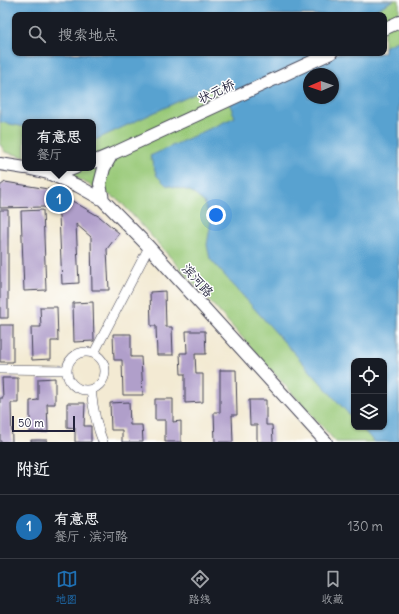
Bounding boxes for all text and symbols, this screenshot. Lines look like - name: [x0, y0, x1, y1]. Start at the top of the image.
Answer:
- search box: [12, 12, 387, 56]
- icon: search: [26, 23, 48, 45]
- text: 搜索地点: [58, 25, 118, 44]
- north arrow: [303, 68, 339, 104]
- street label: 状元桥: [195, 76, 237, 107]
- popup: [22, 119, 96, 171]
- text: 有意思: [36, 127, 82, 146]
- text: 餐厅: [36, 146, 63, 163]
- pin: 1: [46, 184, 72, 214]
- your location: [206, 205, 226, 225]
- street label: 滨河路: [178, 260, 217, 301]
- map controls: [351, 358, 387, 430]
- button: locate: [351, 358, 387, 394]
- button: layers: [351, 394, 387, 430]
- scale bar: [12, 414, 75, 433]
- text: 50 m: [18, 416, 44, 430]
- text: 附近: [16, 458, 50, 480]
- text: 有意思: [54, 509, 99, 528]
- text: 1: [26, 518, 32, 535]
- text: 130 m: [347, 518, 383, 535]
- text: 餐厅 · 滨河路: [54, 528, 128, 545]
- tab: 地图: [56, 568, 78, 606]
- tab: 路线: [189, 568, 211, 606]
- tab: 收藏: [322, 568, 344, 606]

